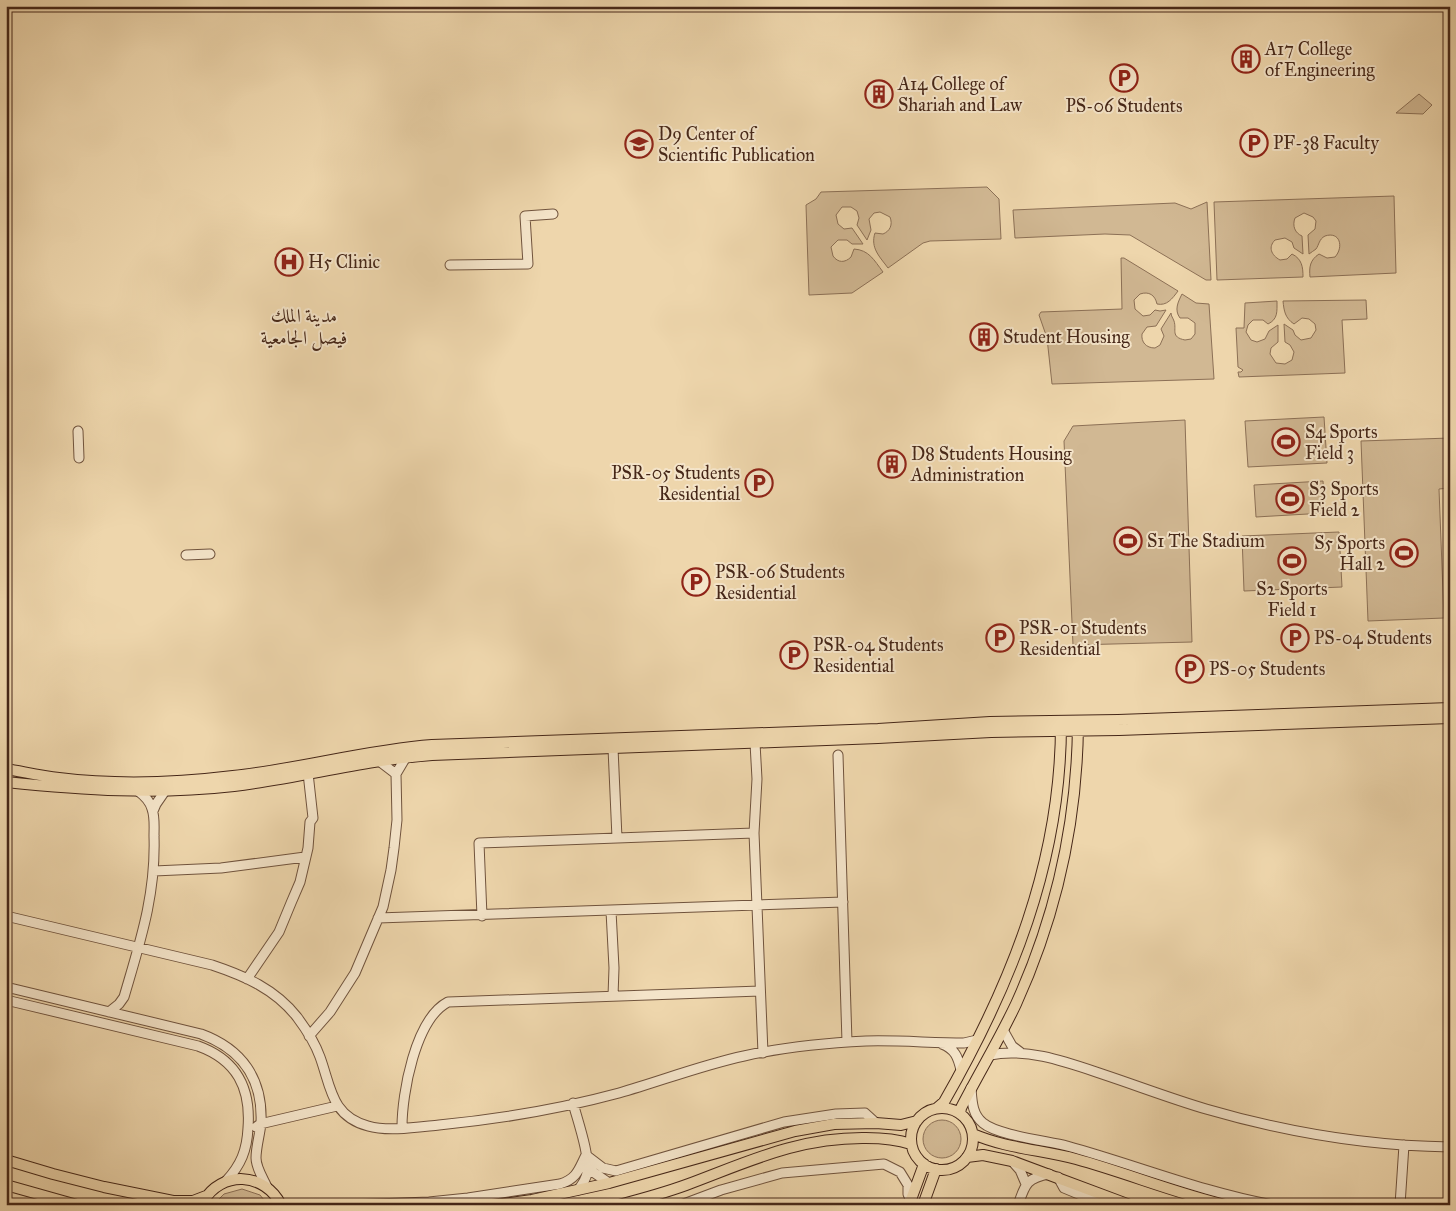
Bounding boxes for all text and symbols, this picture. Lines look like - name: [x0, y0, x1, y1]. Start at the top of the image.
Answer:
- place label: A17 College of Engineering: [1264, 38, 1375, 82]
- building icon: A17 College of Engineering: [1231, 44, 1261, 74]
- parking icon: PS-06 Students: [1109, 63, 1139, 93]
- place label: A14 College of Shariah and Law: [897, 73, 1022, 116]
- building icon: A14 College of Shariah and Law: [864, 79, 894, 109]
- place label: PS-06 Students: [1065, 95, 1183, 117]
- place label: D9 Center of Scientific Publication: [658, 123, 815, 166]
- parking icon: PF-38 Faculty: [1239, 128, 1269, 158]
- school or university icon: D9 Center of Scientific Publication: [624, 129, 654, 159]
- place label: PF-38 Faculty: [1273, 132, 1379, 154]
- hospital icon: H5 Clinic: [274, 247, 304, 277]
- place label: H5 Clinic: [308, 251, 381, 273]
- district label: مدينة الملك فيصل الجامعية: [261, 304, 347, 351]
- building icon: Student Housing: [969, 322, 999, 352]
- place label: Student Housing: [1003, 326, 1130, 349]
- place label: S4 Sports Field 3: [1305, 421, 1377, 464]
- sports icon: S4 Sports Field 3: [1271, 427, 1301, 457]
- place label: D8 Students Housing Administration: [910, 443, 1072, 486]
- building icon: D8 Students Housing Administration: [877, 449, 907, 479]
- place label: PSR-05 Students Residential: [611, 462, 740, 505]
- parking icon: PSR-05 Students Residential: [744, 468, 774, 498]
- place label: S3 Sports Field 2: [1309, 478, 1379, 521]
- sports icon: S3 Sports Field 2: [1275, 484, 1305, 514]
- sports icon: S1 The Stadium: [1113, 526, 1143, 556]
- place label: S1 The Stadium: [1147, 530, 1265, 552]
- place label: S5 Sports Hall 2: [1314, 532, 1385, 575]
- sports icon: S5 Sports Hall 2: [1389, 538, 1419, 568]
- sports icon: S2 Sports Field 1: [1277, 546, 1307, 576]
- place label: PSR-06 Students Residential: [715, 561, 845, 604]
- parking icon: PSR-06 Students Residential: [681, 567, 711, 597]
- place label: S2 Sports Field 1: [1256, 578, 1328, 621]
- place label: PSR-01 Students Residential: [1019, 617, 1146, 660]
- parking icon: PSR-01 Students Residential: [985, 623, 1015, 653]
- parking icon: PS-04 Students: [1280, 623, 1310, 653]
- place label: PS-04 Students: [1314, 627, 1432, 649]
- place label: PSR-04 Students Residential: [813, 634, 944, 677]
- parking icon: PSR-04 Students Residential: [779, 640, 809, 670]
- parking icon: PS-05 Students: [1175, 654, 1205, 684]
- place label: PS-05 Students: [1209, 658, 1325, 680]

